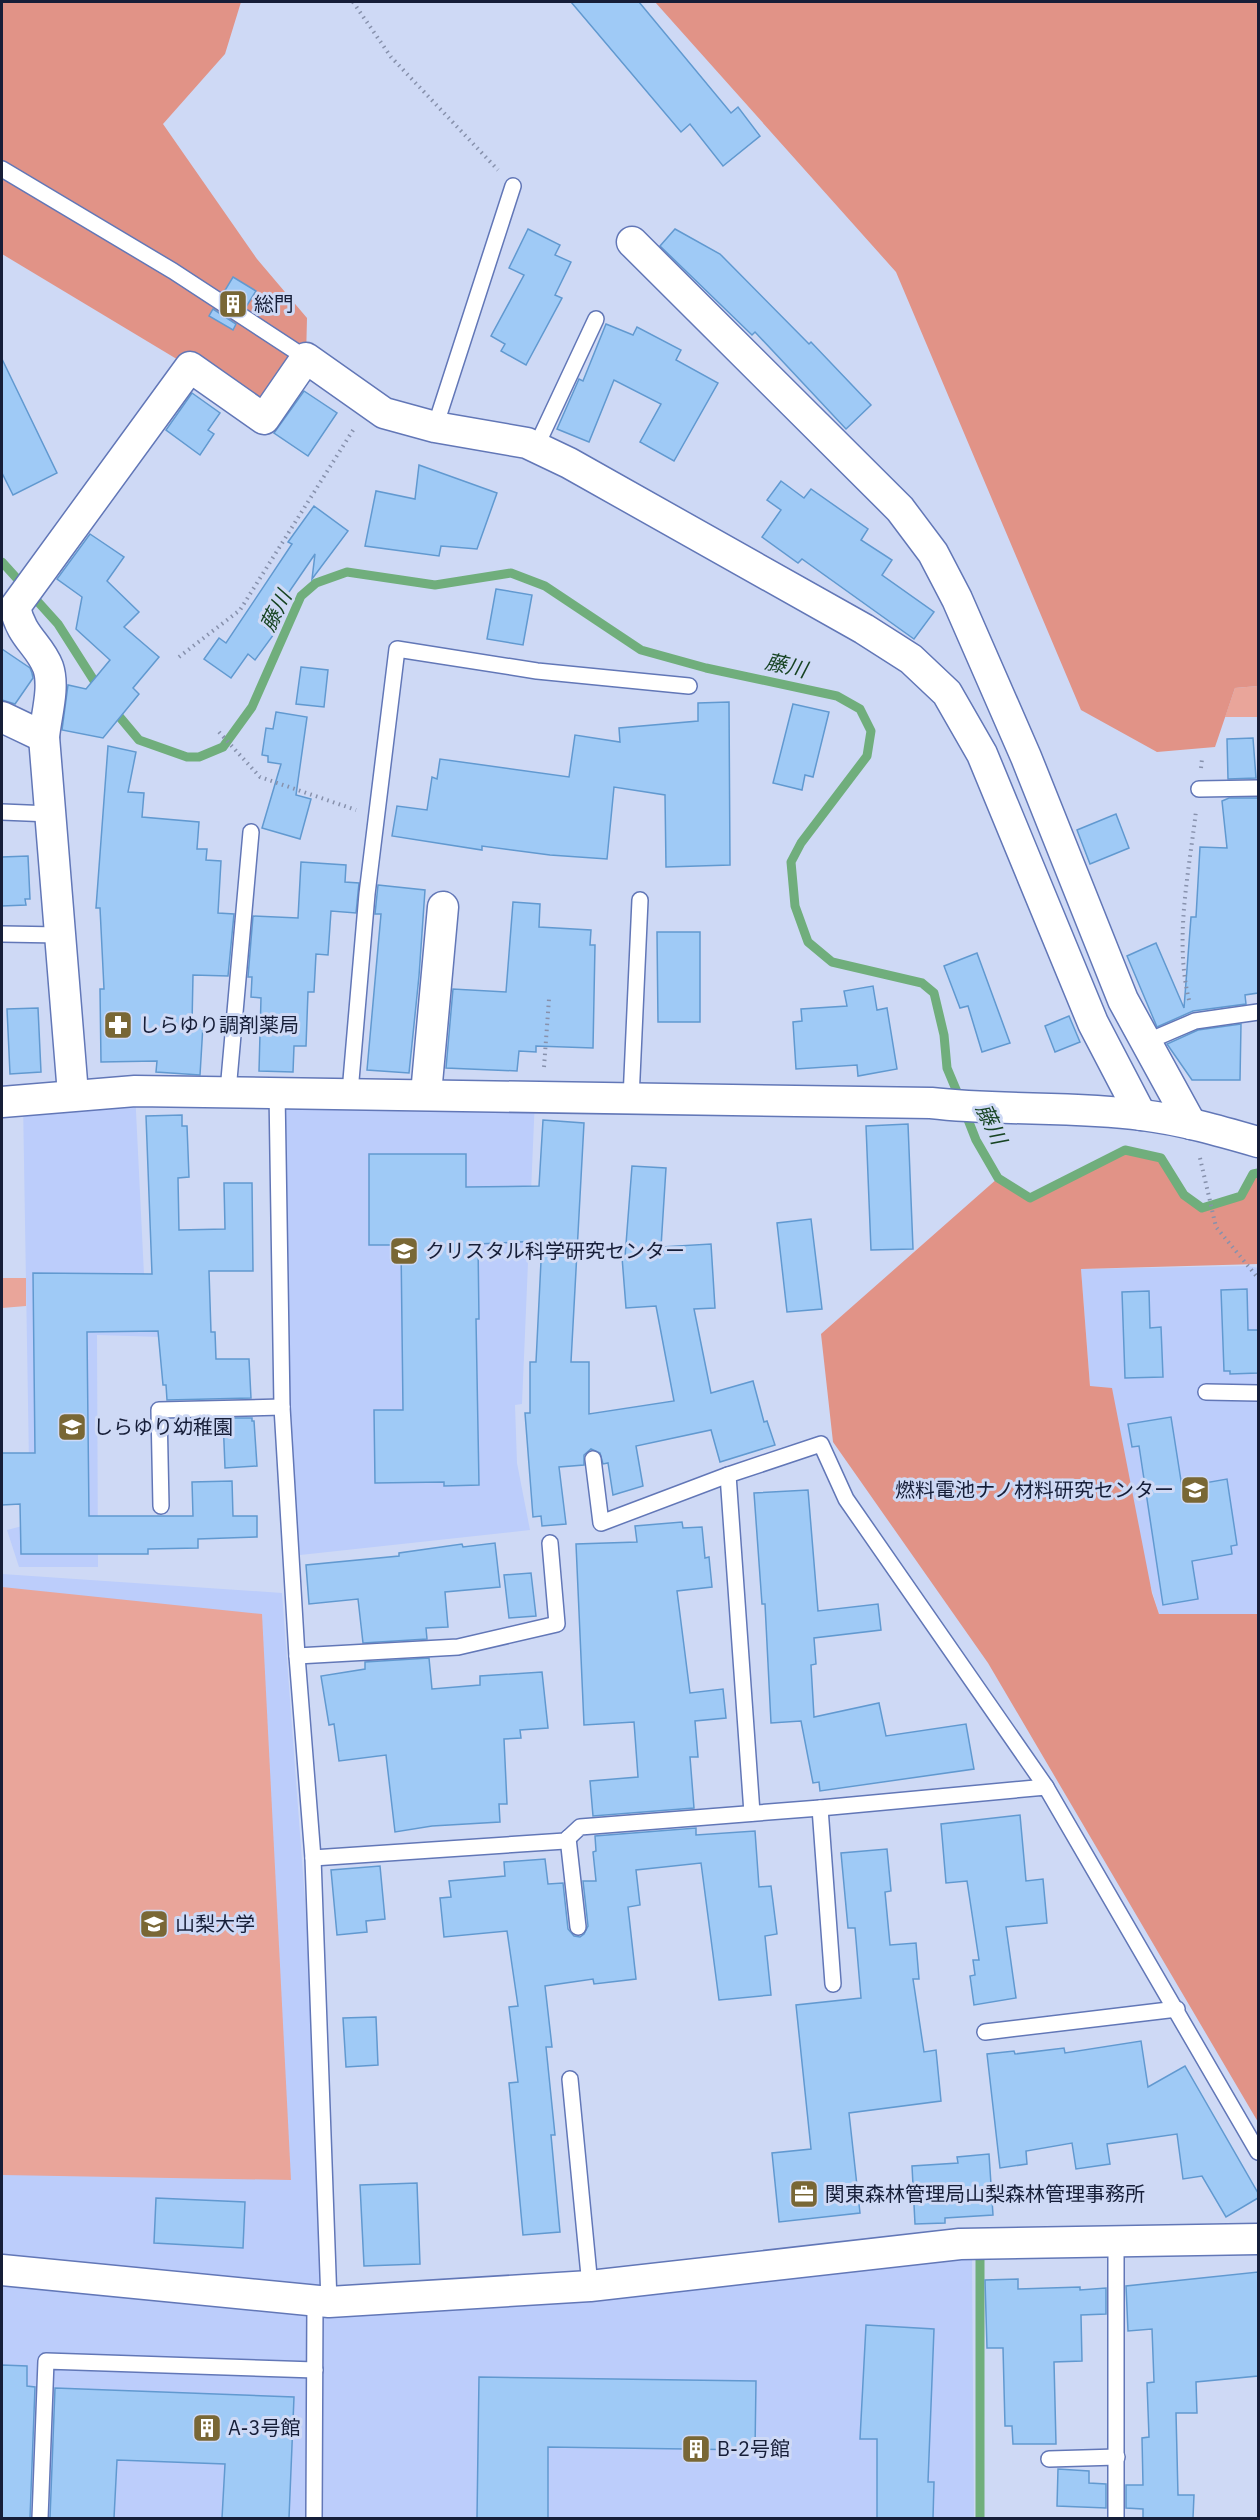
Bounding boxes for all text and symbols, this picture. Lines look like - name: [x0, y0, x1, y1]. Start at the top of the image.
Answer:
- building icon: 総門: [217, 288, 249, 320]
- place label: 総門: [254, 290, 294, 317]
- water label: 藤川: [253, 584, 298, 636]
- water label: 藤川: [763, 647, 812, 684]
- pharmacy icon: しらゆり調剤薬局: [102, 1009, 134, 1041]
- place label: しらゆり調剤薬局: [139, 1011, 299, 1038]
- water label: 藤川: [970, 1099, 1014, 1150]
- school or university icon: クリスタル科学研究センター: [388, 1235, 420, 1267]
- place label: クリスタル科学研究センター: [425, 1237, 685, 1264]
- school or university icon: しらゆり幼稚園: [56, 1411, 88, 1443]
- place label: しらゆり幼稚園: [93, 1413, 233, 1440]
- school or university icon: 燃料電池ナノ材料研究センター: [1179, 1474, 1211, 1506]
- place label: 燃料電池ナノ材料研究センター: [895, 1476, 1174, 1503]
- school or university icon: 山梨大学: [138, 1908, 170, 1940]
- place label: 山梨大学: [175, 1910, 255, 1937]
- office icon: 関東森林管理局山梨森林管理事務所: [788, 2178, 820, 2210]
- place label: 関東森林管理局山梨森林管理事務所: [825, 2180, 1145, 2207]
- building icon: A-3号館: [191, 2412, 223, 2444]
- place label: A-3号館: [228, 2414, 300, 2441]
- building icon: B-2号館: [680, 2433, 712, 2465]
- place label: B-2号館: [717, 2435, 790, 2462]

